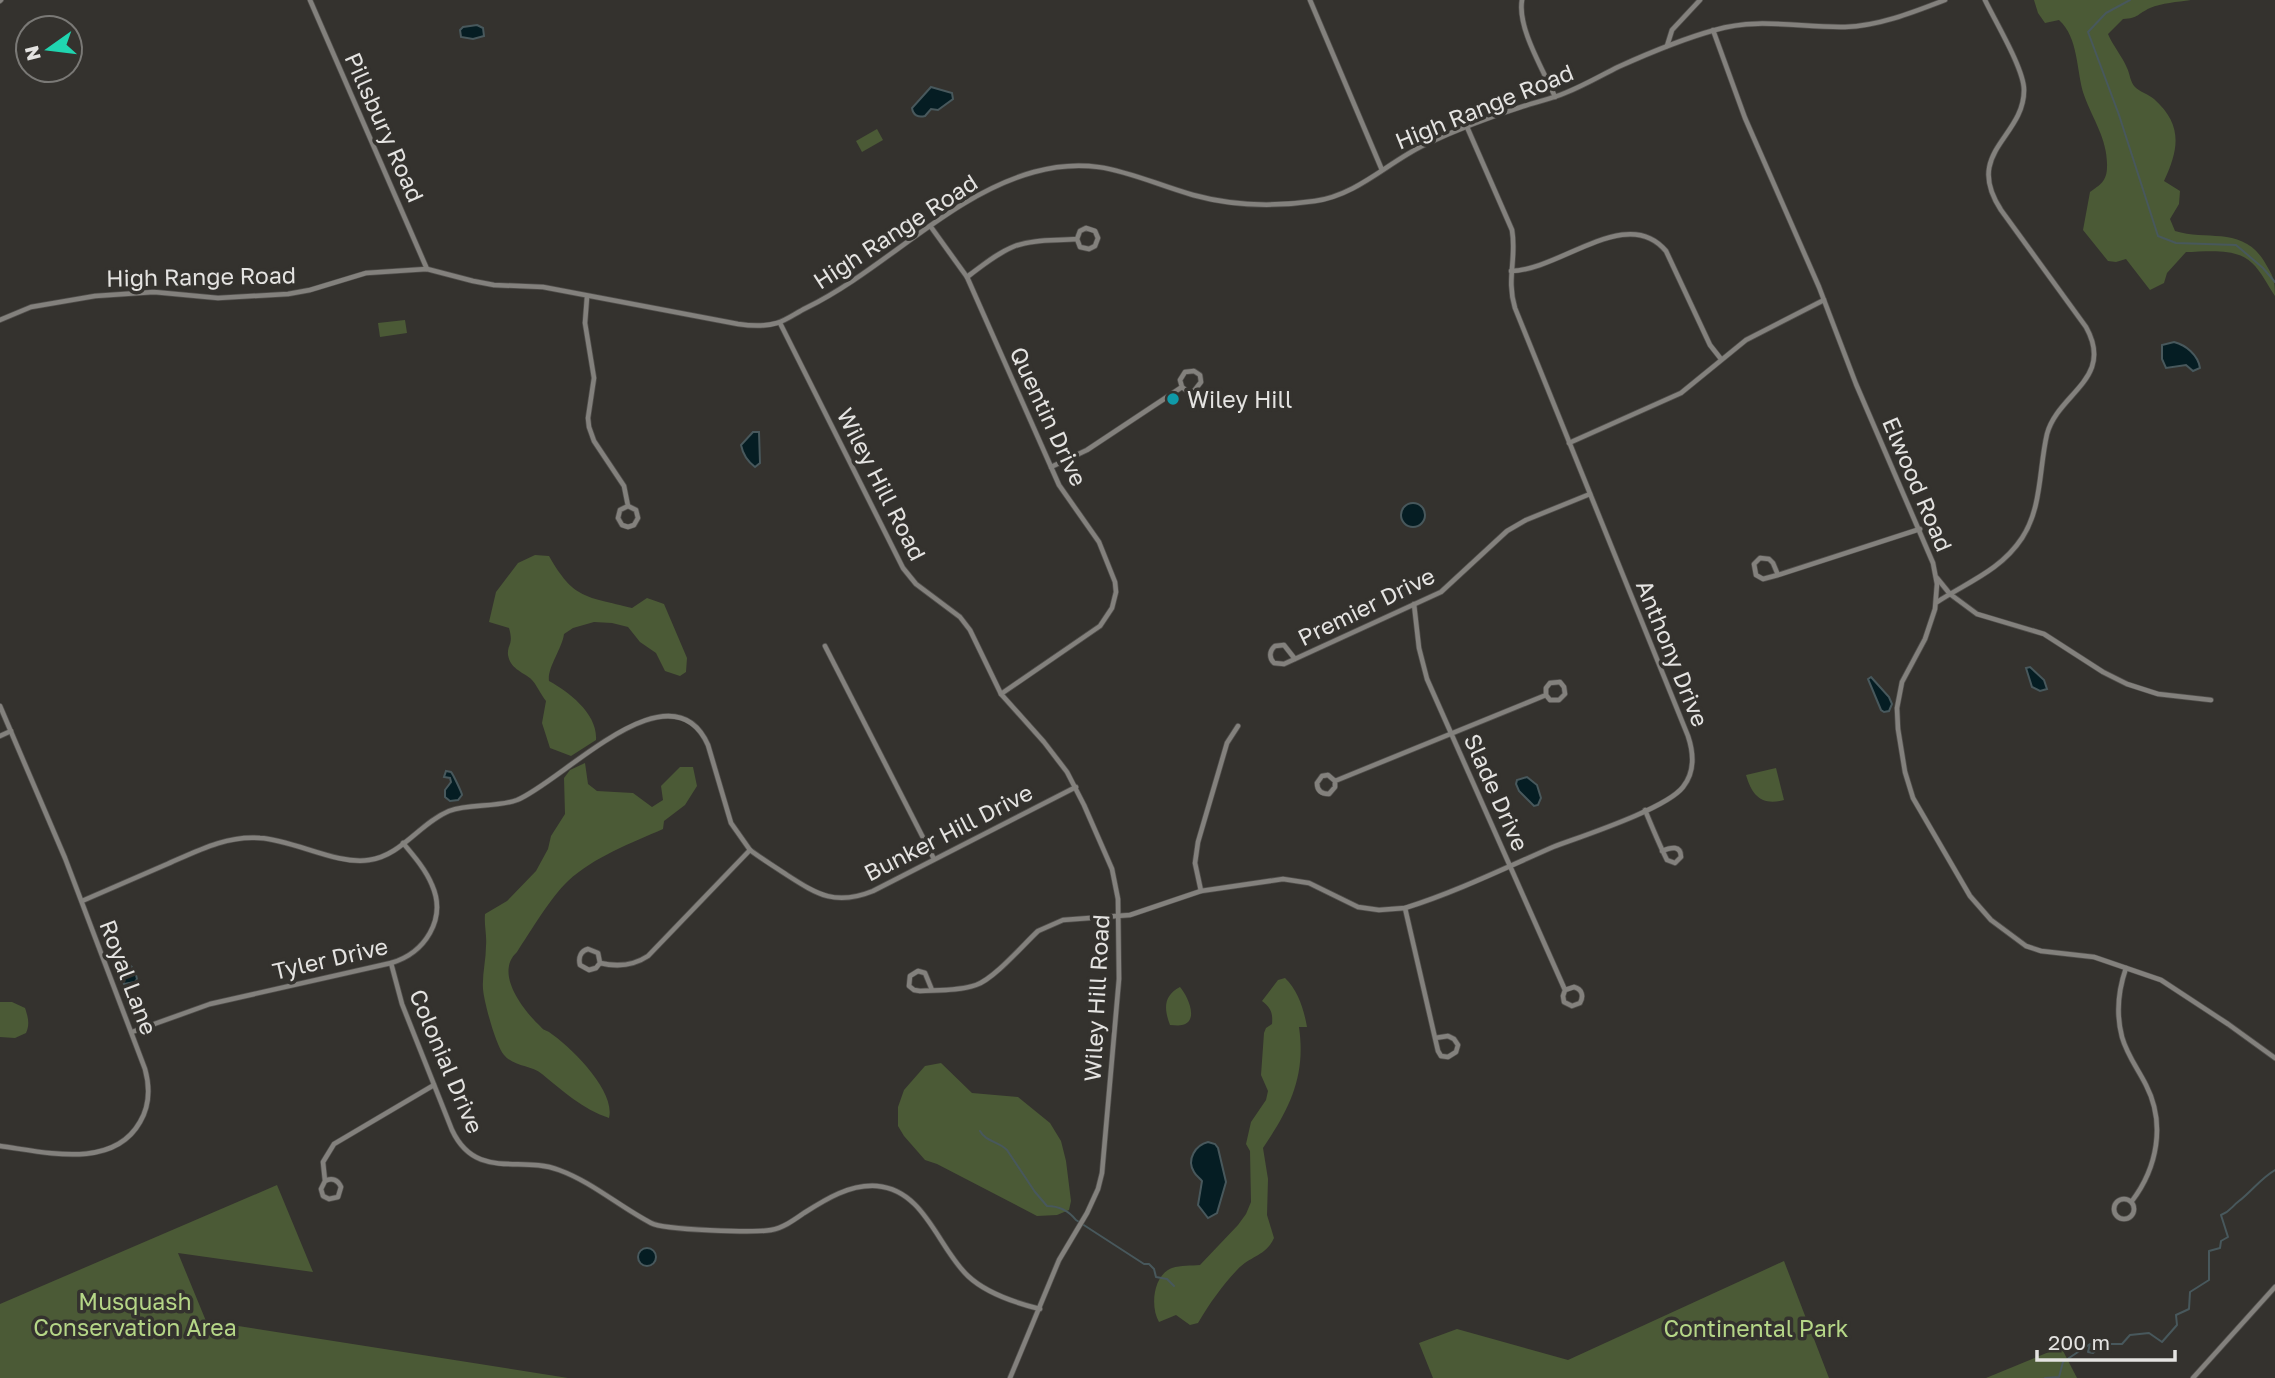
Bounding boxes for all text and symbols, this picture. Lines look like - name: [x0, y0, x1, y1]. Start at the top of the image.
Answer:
- north arrow: [14, 14, 84, 84]
- text: N: [19, 43, 45, 63]
- street label: Pillsbury Road: [339, 48, 431, 206]
- street label: High Range Road: [1391, 57, 1577, 155]
- street label: High Range Road: [808, 168, 982, 294]
- street label: High Range Road: [106, 260, 296, 292]
- street label: Quentin Drive: [1005, 342, 1093, 490]
- place label: Wiley Hill: [1187, 385, 1292, 413]
- marker: Wiley Hill: [1165, 391, 1181, 407]
- street label: Wiley Hill Road: [832, 403, 932, 565]
- street label: Elwood Road: [1877, 413, 1959, 555]
- street label: Premier Drive: [1293, 561, 1439, 651]
- street label: Anthony Drive: [1631, 576, 1715, 730]
- street label: Slade Drive: [1459, 729, 1535, 855]
- street label: Bunker Hill Drive: [859, 777, 1037, 887]
- street label: Wiley Hill Road: [1078, 914, 1114, 1082]
- street label: Royal Lane: [94, 916, 164, 1038]
- street label: Tyler Drive: [270, 931, 390, 985]
- street label: Colonial Drive: [404, 985, 490, 1137]
- park label: Musquash Conservation Area: [33, 1287, 237, 1341]
- park label: Continental Park: [1663, 1314, 1849, 1342]
- scale bar: [2037, 1318, 2175, 1362]
- text: 200 m: [2048, 1329, 2110, 1355]

